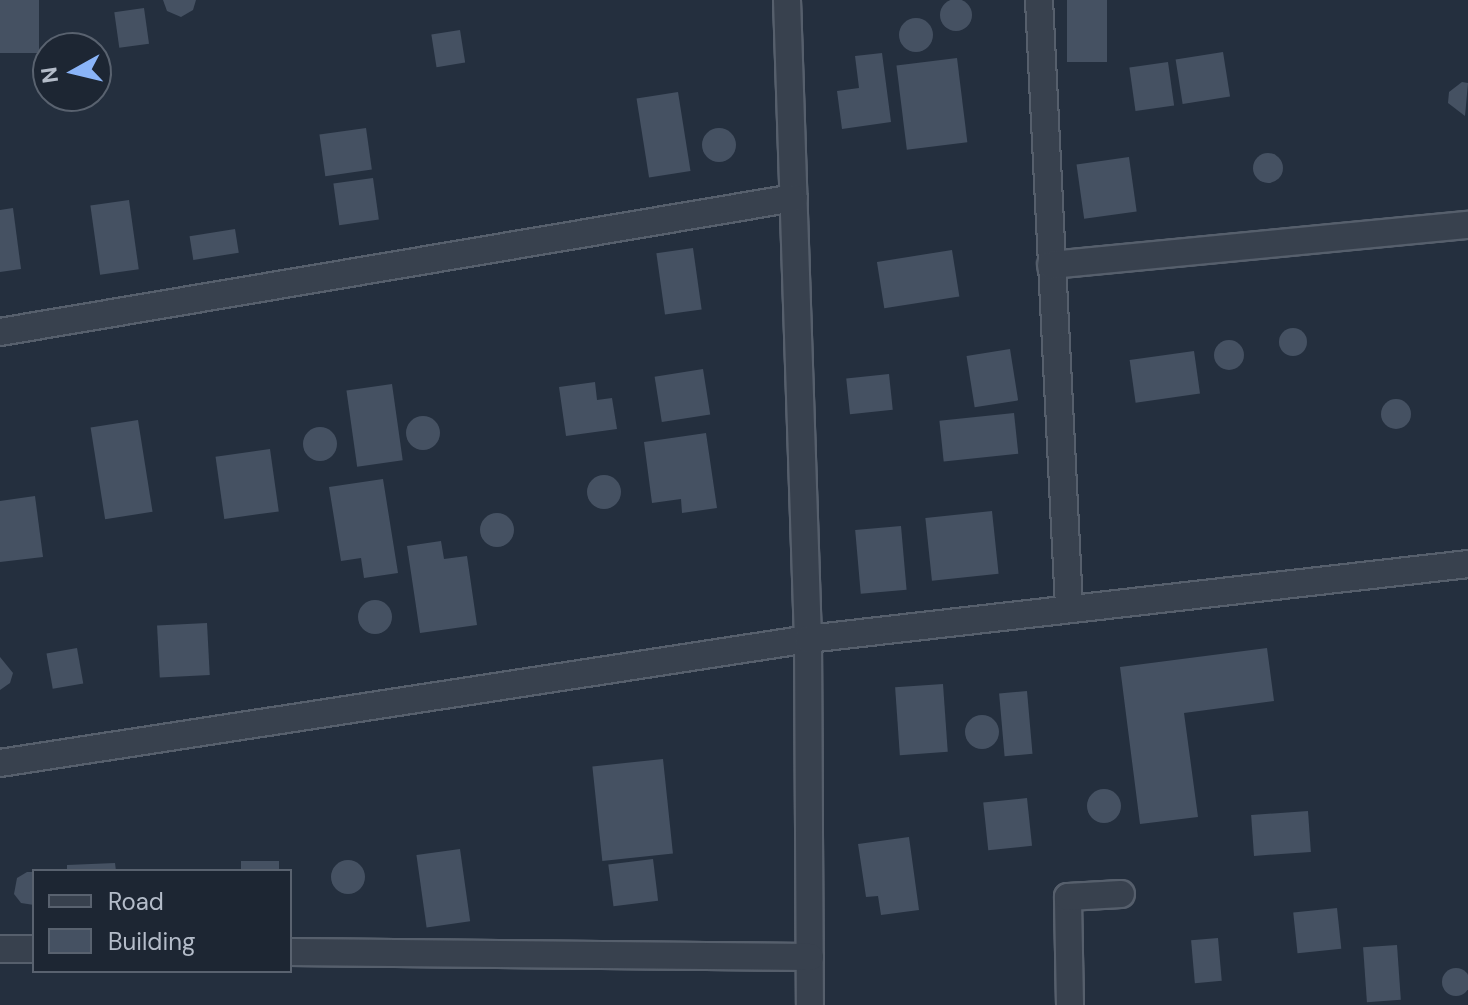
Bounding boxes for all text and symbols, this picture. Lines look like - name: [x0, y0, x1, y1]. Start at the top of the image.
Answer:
- north arrow: [32, 32, 112, 112]
- text: N: [34, 65, 65, 85]
- legend: [32, 869, 292, 973]
- text: Road: [108, 886, 164, 917]
- text: Building: [108, 926, 195, 957]

